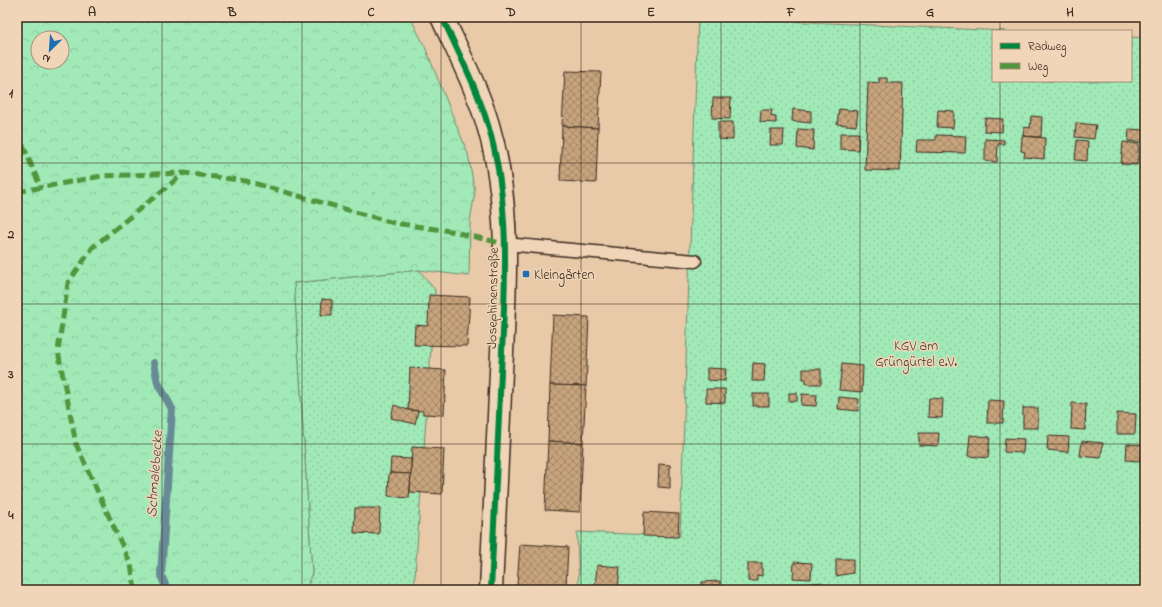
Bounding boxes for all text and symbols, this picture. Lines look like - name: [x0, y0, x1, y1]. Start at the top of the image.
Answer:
- text: A: [88, 3, 96, 22]
- text: B: [227, 3, 237, 22]
- text: C: [367, 3, 375, 22]
- text: D: [505, 3, 516, 22]
- text: E: [647, 3, 655, 22]
- text: F: [786, 3, 796, 22]
- text: G: [926, 3, 934, 22]
- text: H: [1066, 3, 1074, 22]
- north arrow: [30, 30, 70, 70]
- legend: [992, 30, 1132, 82]
- text: Radweg: [1028, 38, 1067, 57]
- text: N: [39, 49, 53, 67]
- text: Weg: [1028, 58, 1048, 77]
- text: 1: [9, 84, 14, 103]
- text: 2: [7, 225, 15, 244]
- street label: Josephinenstraße: [482, 246, 505, 349]
- place label: Kleingärten: [534, 265, 595, 287]
- marker: Kleingärten: [521, 269, 531, 279]
- park label: KGV am Grüngürtel e.V.: [875, 336, 957, 374]
- text: 3: [7, 365, 14, 384]
- water label: Schmalebecke: [141, 429, 169, 518]
- text: 4: [7, 506, 14, 525]

